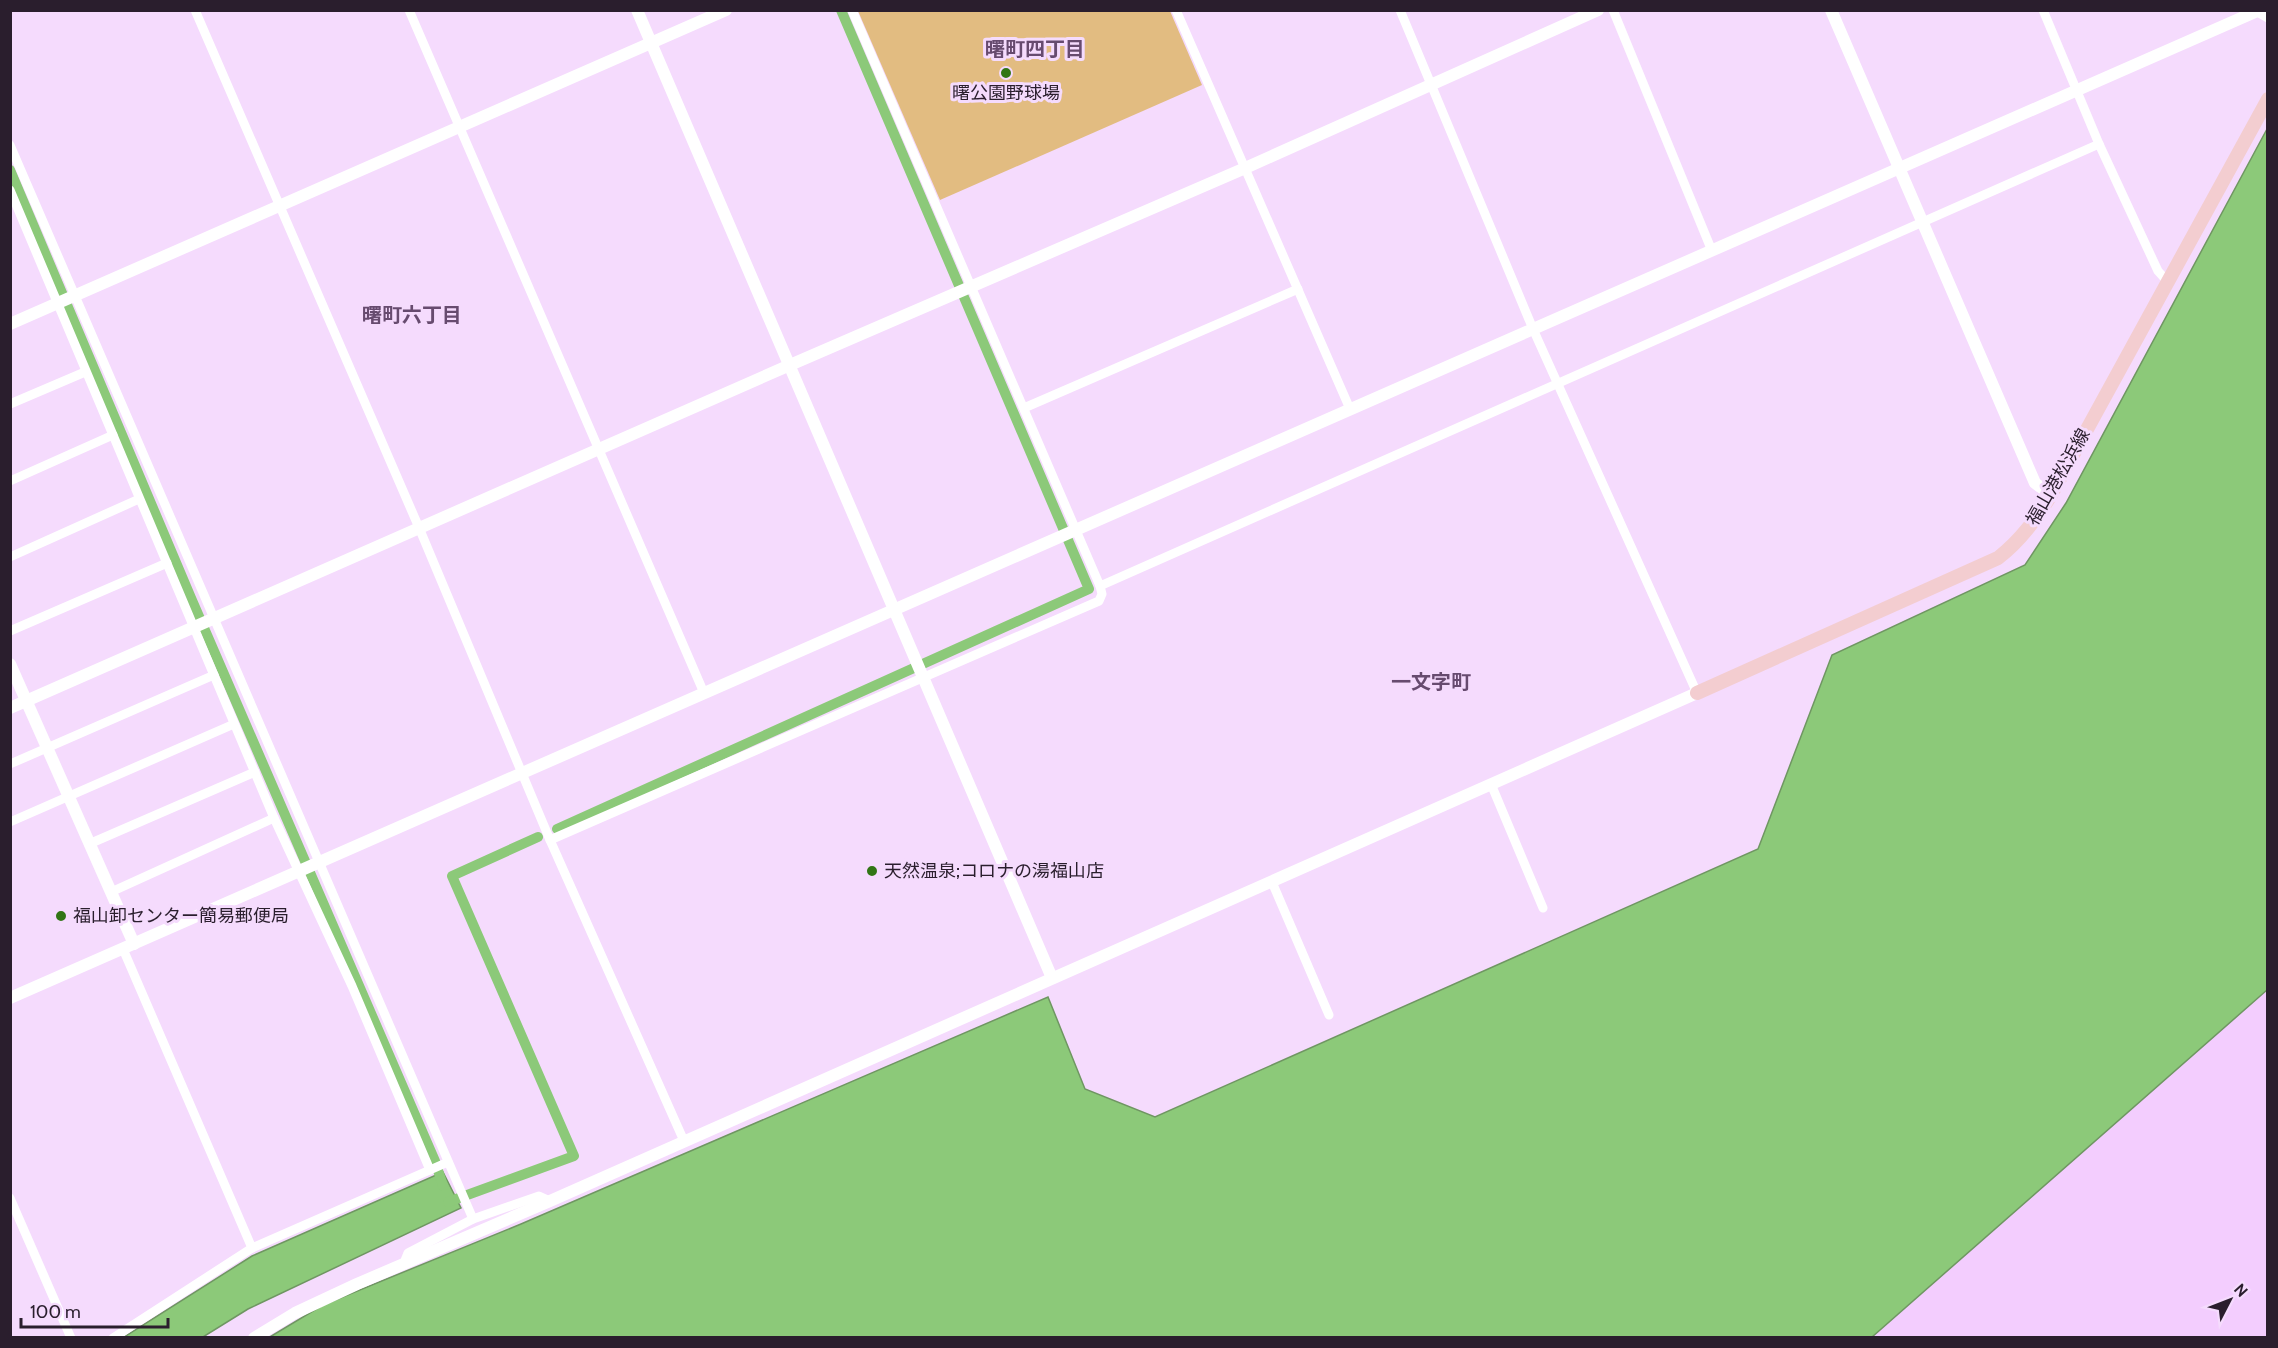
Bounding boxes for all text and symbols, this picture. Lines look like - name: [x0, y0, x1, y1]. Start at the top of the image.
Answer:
- district label: 曙町四丁目: [985, 37, 1085, 61]
- marker: 曙公園野球場: [999, 66, 1013, 80]
- place label: 曙公園野球場: [952, 82, 1060, 104]
- district label: 曙町六丁目: [362, 303, 462, 327]
- street label: 福山港松浜線: [2021, 425, 2095, 529]
- district label: 一文字町: [1391, 670, 1471, 694]
- place label: 天然温泉;コロナの湯福山店: [884, 860, 1104, 882]
- marker: 天然温泉;コロナの湯福山店: [865, 864, 879, 878]
- place label: 福山卸センター簡易郵便局: [73, 905, 289, 927]
- marker: 福山卸センター簡易郵便局: [54, 909, 68, 923]
- north arrow: [2200, 1270, 2260, 1330]
- text: N: [2230, 1280, 2252, 1301]
- scale bar: [21, 1291, 168, 1329]
- text: 100 m: [30, 1301, 81, 1323]

